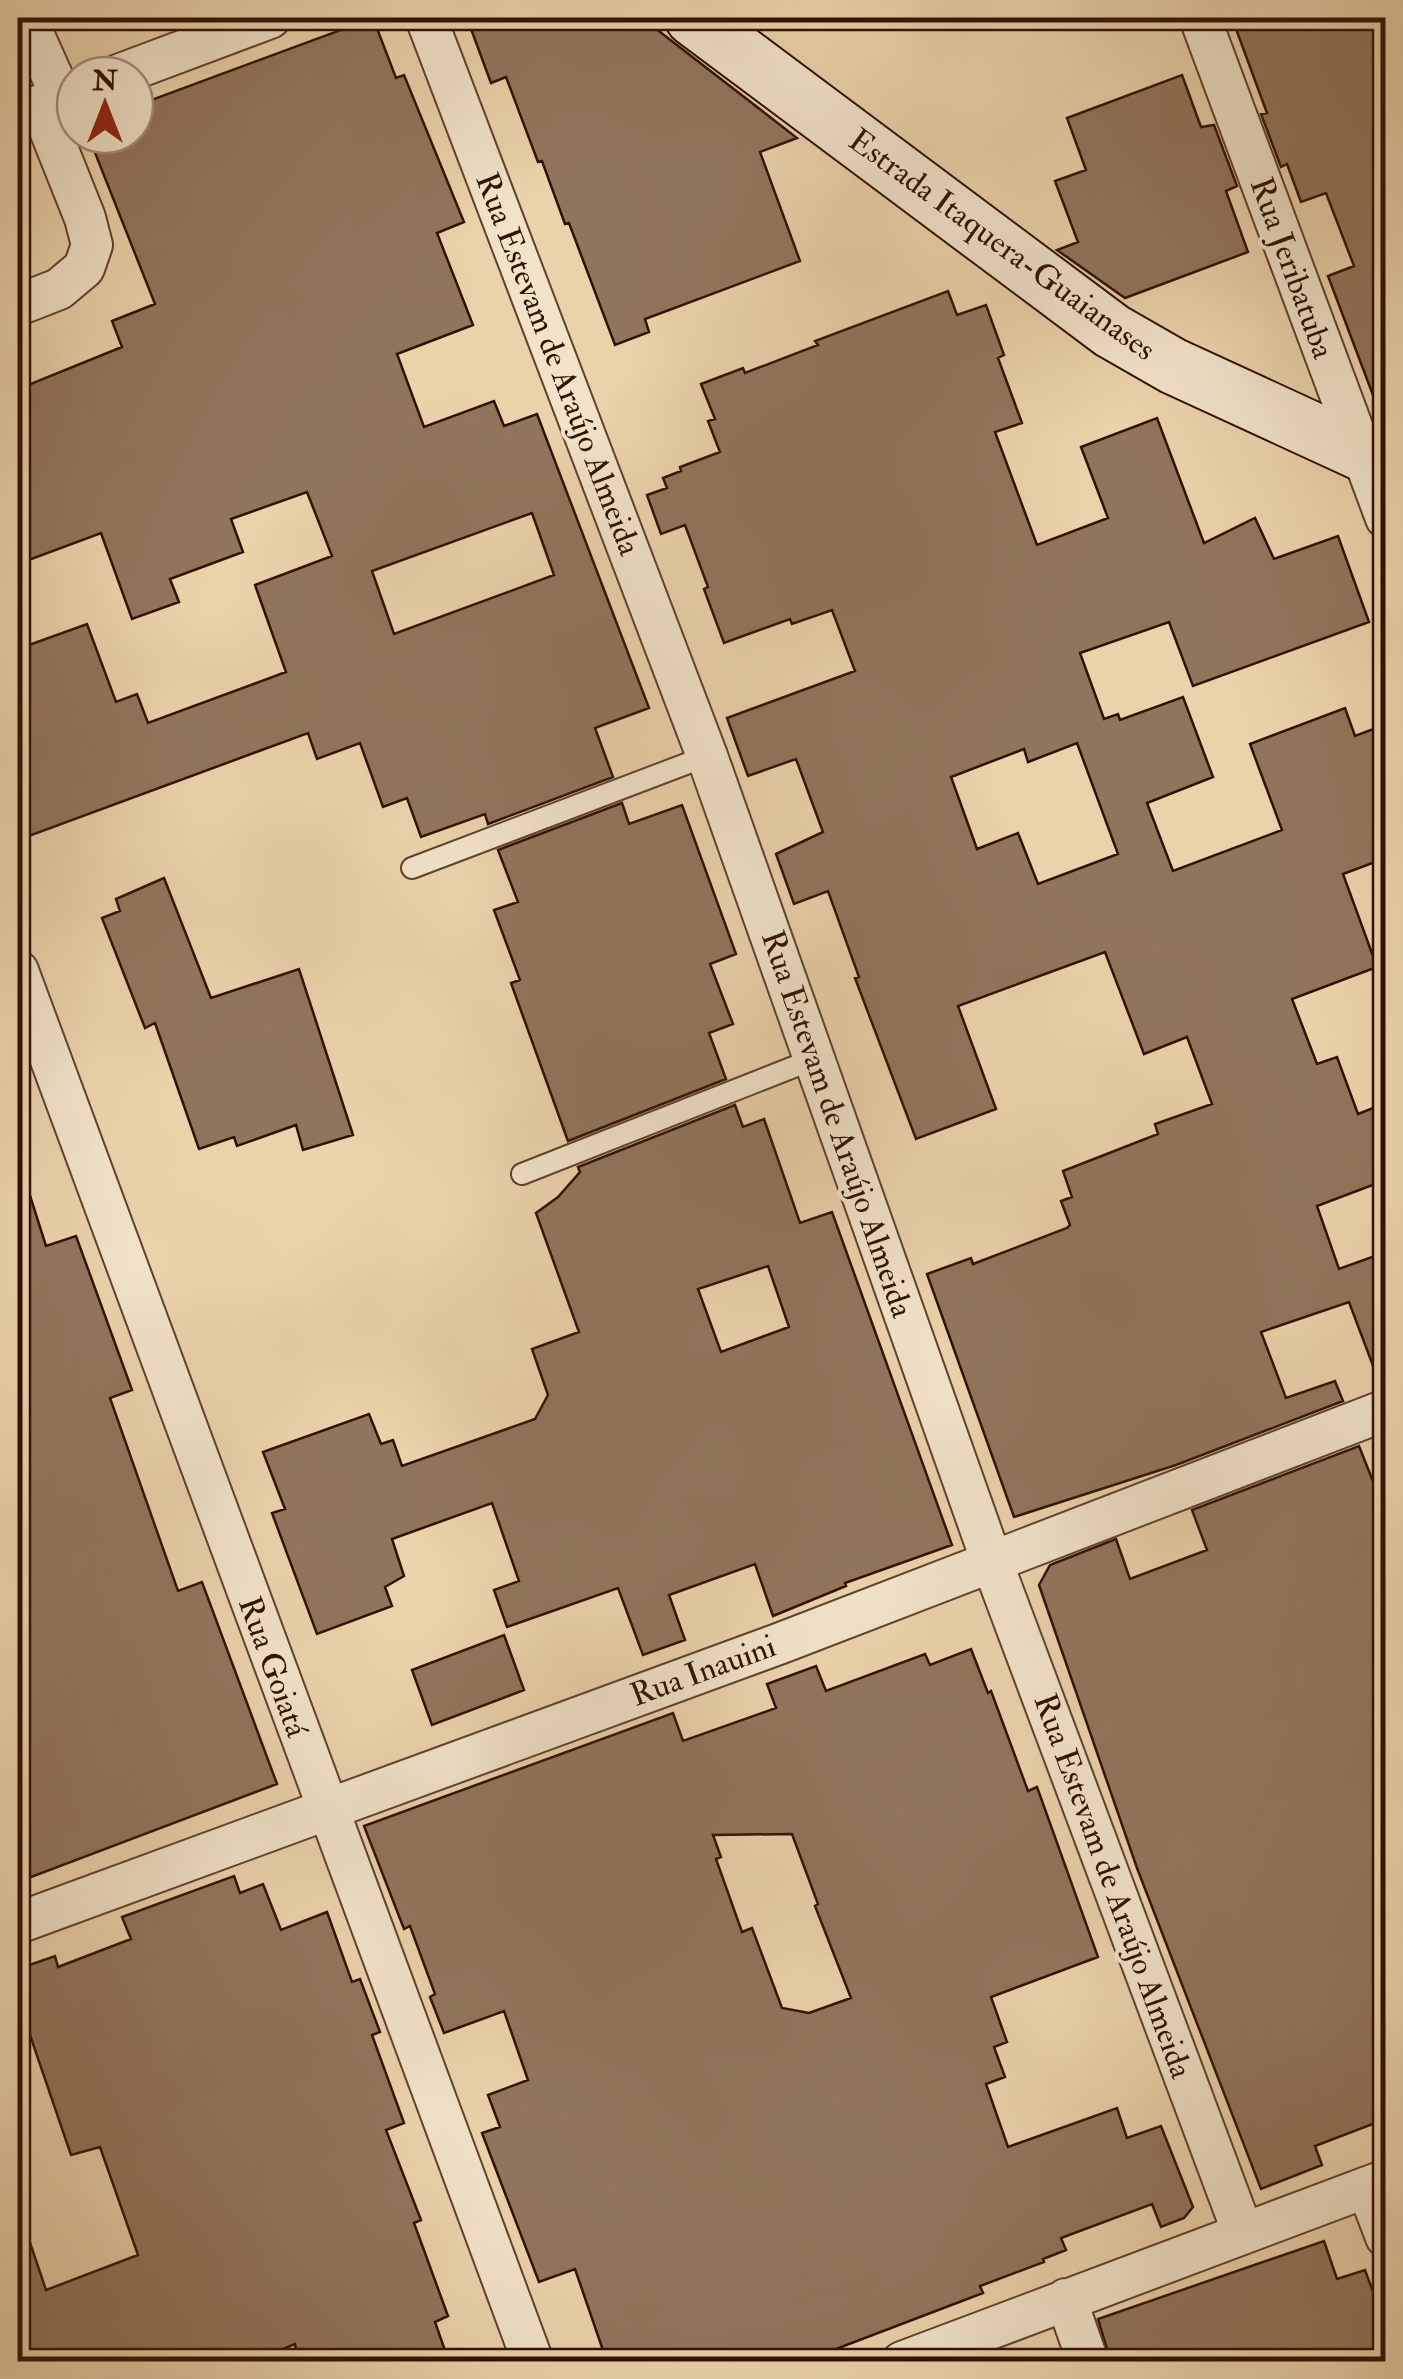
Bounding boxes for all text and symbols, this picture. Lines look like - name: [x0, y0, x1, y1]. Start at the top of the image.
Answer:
- north arrow: [55, 55, 155, 155]
- text: N: [91, 64, 118, 99]
- street label: Estrada Itaquera-Guaianases: [841, 120, 1163, 370]
- street label: Rua Estevam de Araújo Almeida: [467, 167, 650, 562]
- street label: Rua Jeribatuba: [1241, 172, 1344, 365]
- street label: Rua Estevam de Araújo Almeida: [752, 925, 922, 1323]
- street label: Rua Goiatá: [229, 1591, 317, 1743]
- street label: Rua Inauini: [625, 1626, 781, 1716]
- street label: Rua Estevam de Araújo Almeida: [1025, 1688, 1202, 2085]

